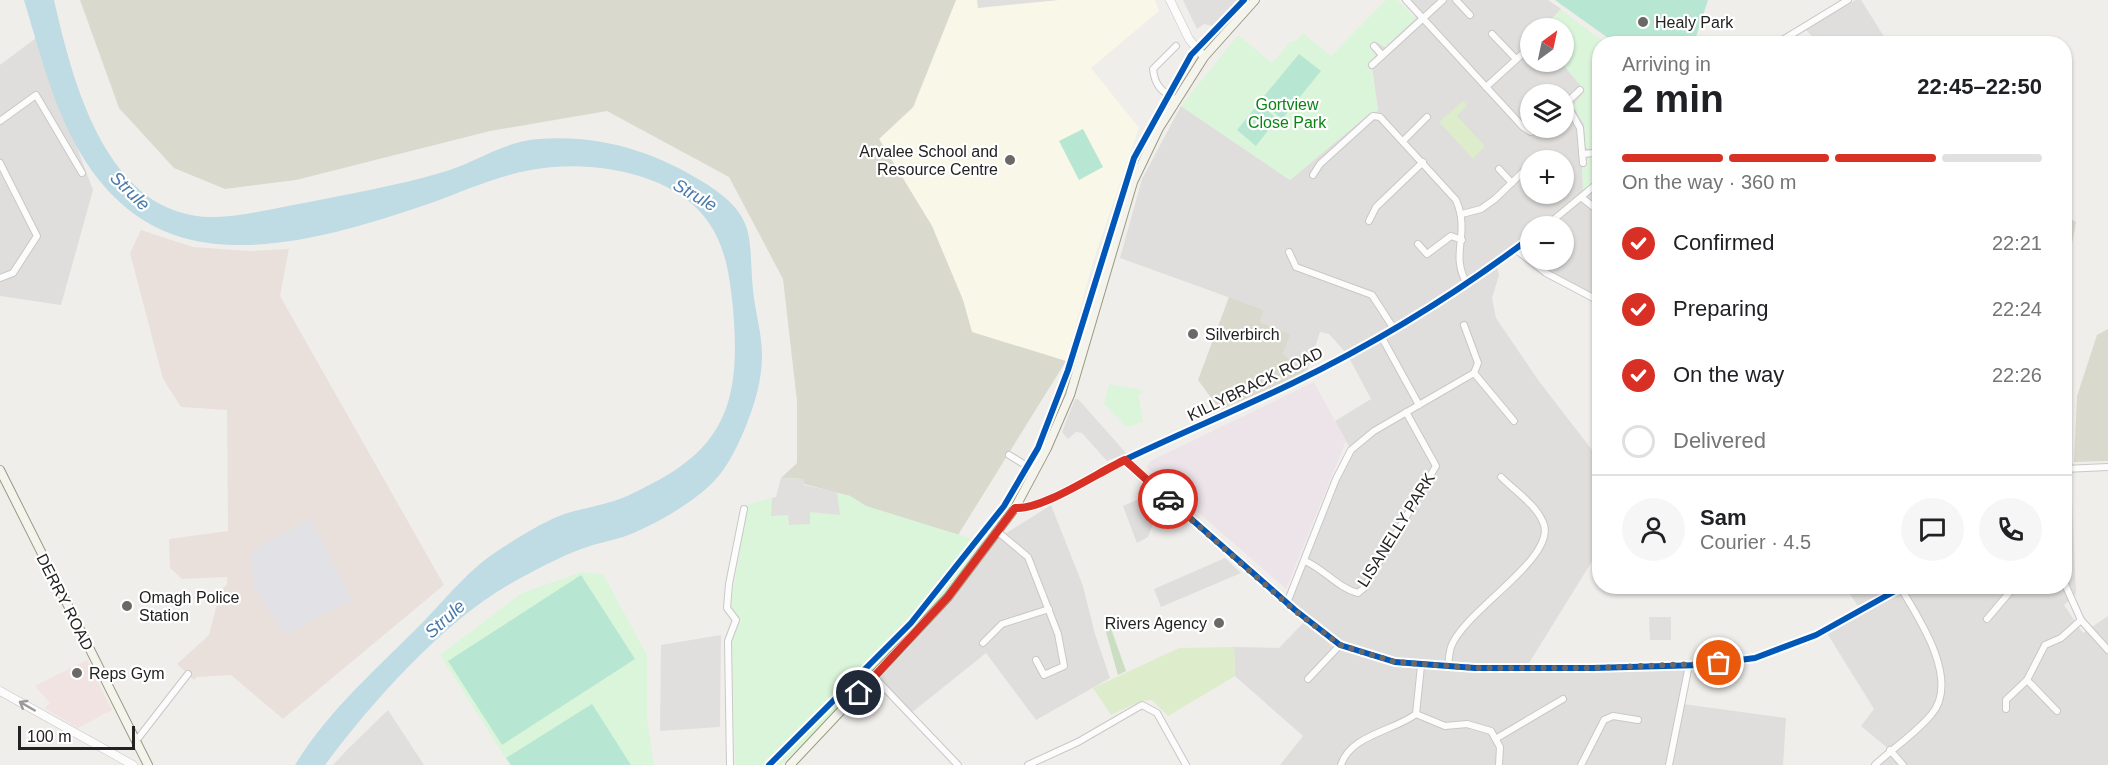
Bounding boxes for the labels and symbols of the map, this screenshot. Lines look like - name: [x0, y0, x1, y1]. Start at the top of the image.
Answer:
- place label: Healy Park: [1655, 14, 1734, 31]
- marker: Healy Park: [1636, 15, 1650, 29]
- north arrow: [1520, 18, 1574, 72]
- park label: Gortview Close Park: [1248, 96, 1327, 131]
- place label: Arvalee School and Resource Centre: [859, 143, 998, 178]
- marker: Arvalee School and Resource Centre: [1003, 153, 1017, 167]
- water label: Strule: [106, 167, 154, 215]
- water label: Strule: [670, 175, 720, 215]
- place label: Silverbirch: [1205, 326, 1280, 343]
- marker: Silverbirch: [1186, 327, 1200, 341]
- street label: KILLYBRACK ROAD: [1185, 344, 1325, 424]
- courier: [1138, 469, 1198, 529]
- street label: LISANELLY PARK: [1354, 470, 1438, 590]
- street label: DERRY ROAD: [33, 551, 97, 653]
- place label: Omagh Police Station: [139, 589, 240, 624]
- water label: Strule: [421, 596, 469, 642]
- marker: Omagh Police Station: [120, 599, 134, 613]
- place label: Rivers Agency: [1105, 615, 1207, 632]
- marker: Rivers Agency: [1212, 616, 1226, 630]
- pin: [1693, 637, 1744, 688]
- place label: Reps Gym: [89, 665, 165, 682]
- marker: Reps Gym: [70, 666, 84, 680]
- pin: [833, 667, 884, 718]
- one-way arrow: [19, 700, 36, 712]
- scale bar: [18, 723, 135, 750]

